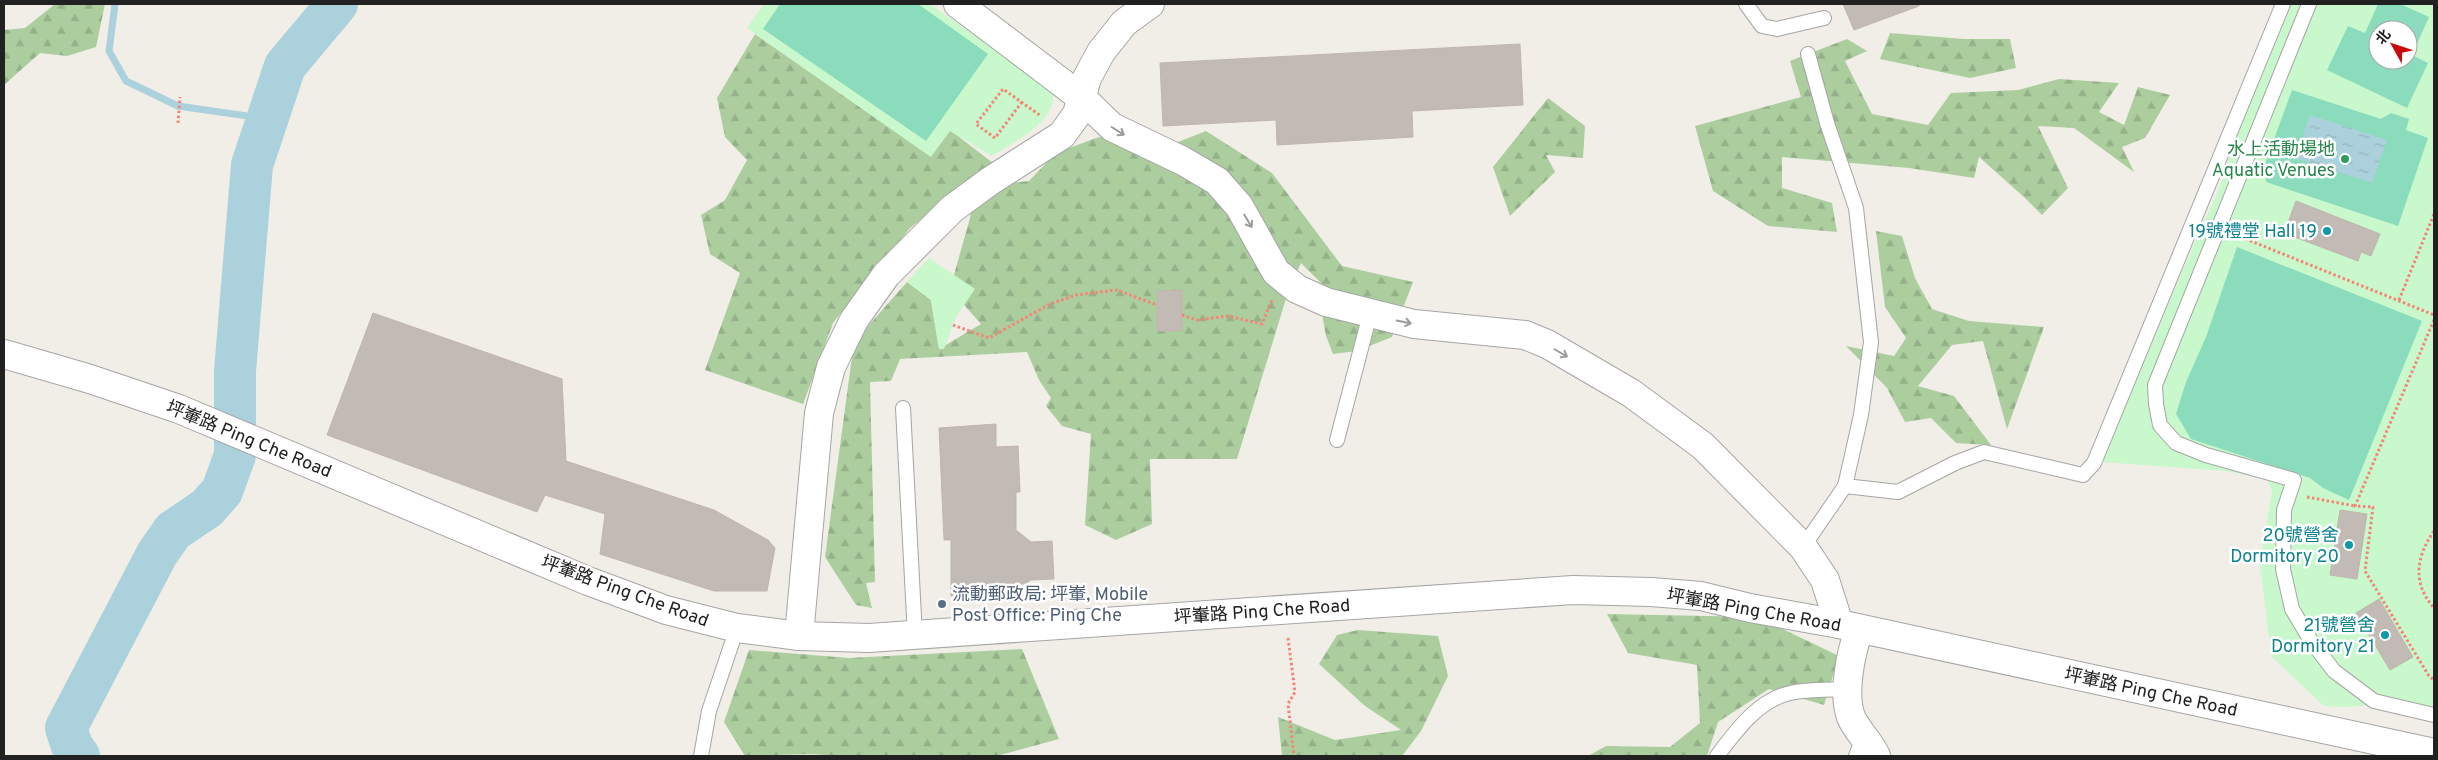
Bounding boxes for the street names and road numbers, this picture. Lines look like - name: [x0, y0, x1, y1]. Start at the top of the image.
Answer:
- street label: 坪輋路 Ping Che Road: [162, 397, 335, 484]
- street label: 坪輋路 Ping Che Road: [538, 551, 711, 633]
- street label: 坪輋路 Ping Che Road: [1665, 585, 1843, 638]
- street label: 坪輋路 Ping Che Road: [1173, 595, 1351, 630]
- street label: 坪輋路 Ping Che Road: [2062, 664, 2239, 723]

